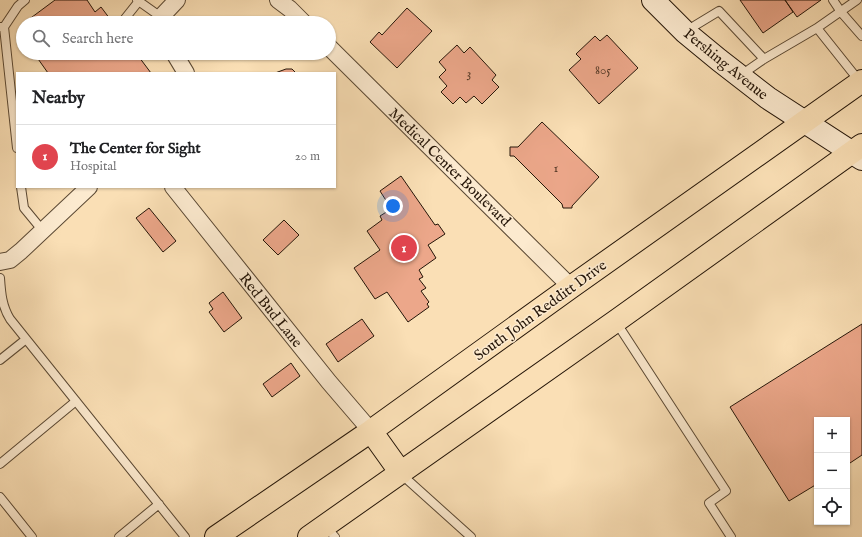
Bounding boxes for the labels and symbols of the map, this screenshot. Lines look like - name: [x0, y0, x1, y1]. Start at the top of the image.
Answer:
- street label: Pershing Avenue: [680, 24, 772, 104]
- house number: 805: [595, 62, 611, 79]
- house number: 3: [467, 65, 472, 82]
- street label: Medical Center Boulevard: [385, 104, 515, 231]
- house number: 1: [554, 160, 559, 177]
- your location: [383, 196, 403, 216]
- pin: 1: [391, 233, 417, 263]
- street label: South John Redditt Drive: [470, 256, 611, 365]
- street label: Red Bud Lane: [235, 269, 307, 352]

